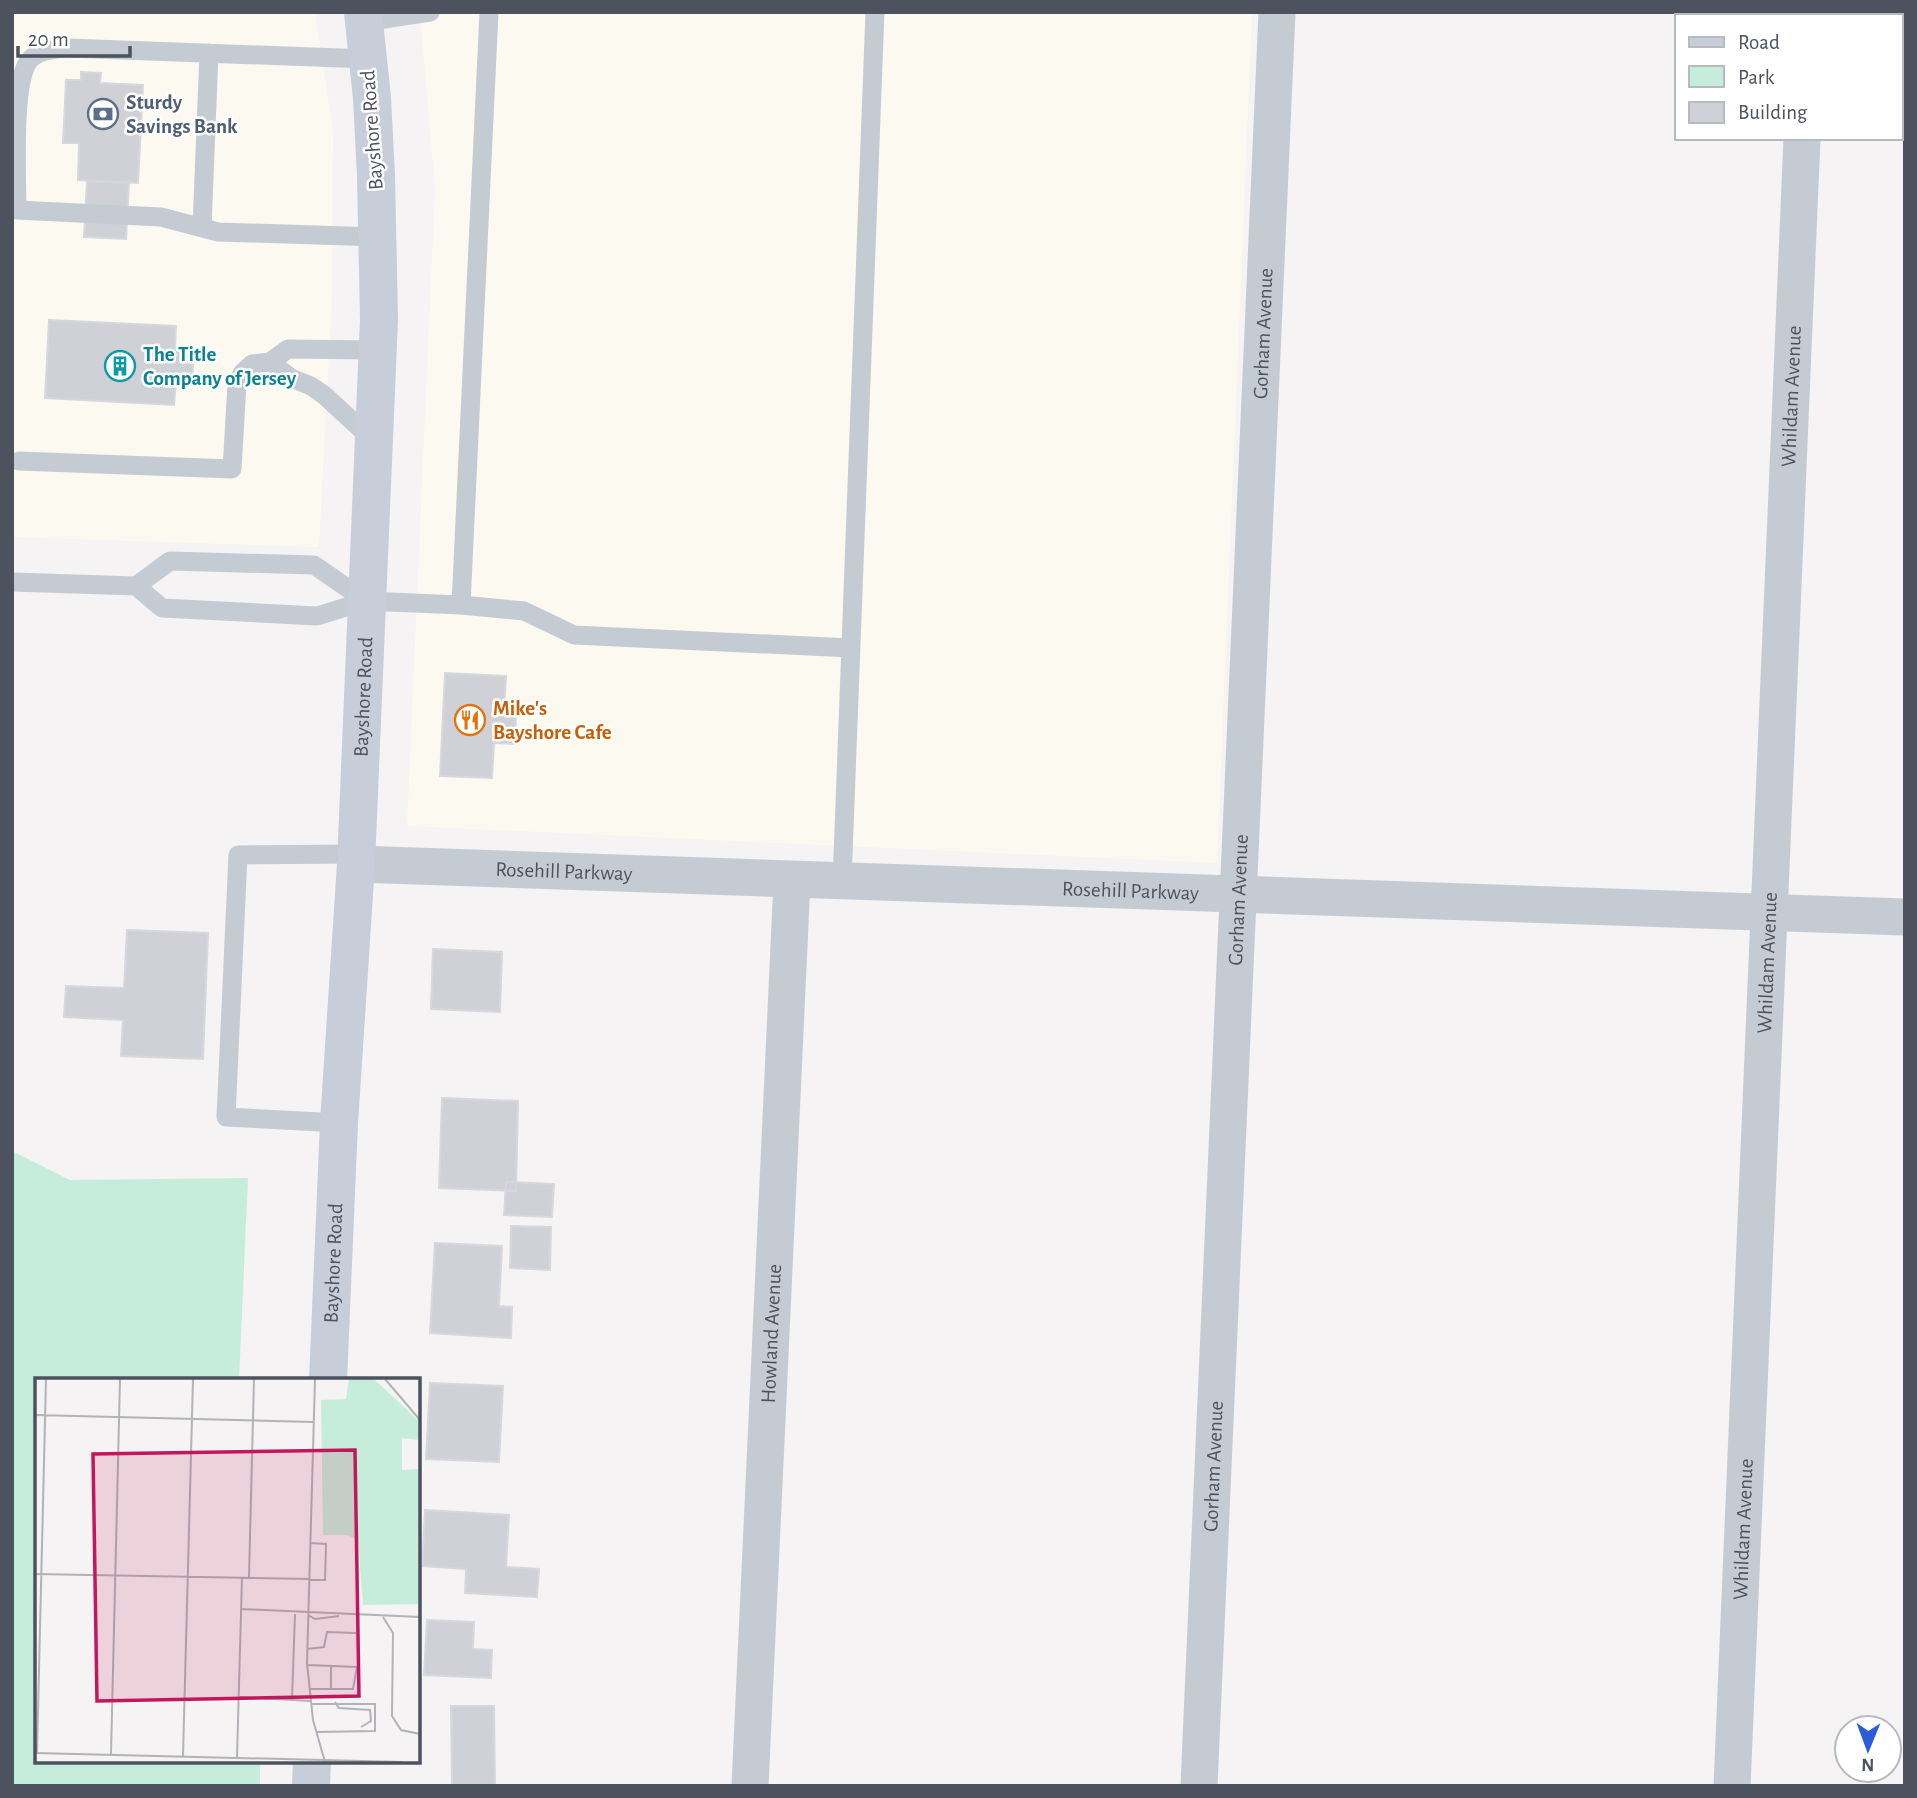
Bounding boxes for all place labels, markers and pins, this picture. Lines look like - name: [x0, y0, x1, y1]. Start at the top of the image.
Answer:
- place label: Sturdy Savings Bank: [126, 92, 238, 137]
- bank icon: Sturdy Savings Bank: [86, 97, 120, 131]
- place label: The Title Company of Jersey: [143, 344, 297, 389]
- building icon: The Title Company of Jersey: [103, 349, 137, 383]
- place label: Mike's Bayshore Cafe: [493, 698, 612, 743]
- restaurant icon: Mike's Bayshore Cafe: [453, 703, 487, 737]

